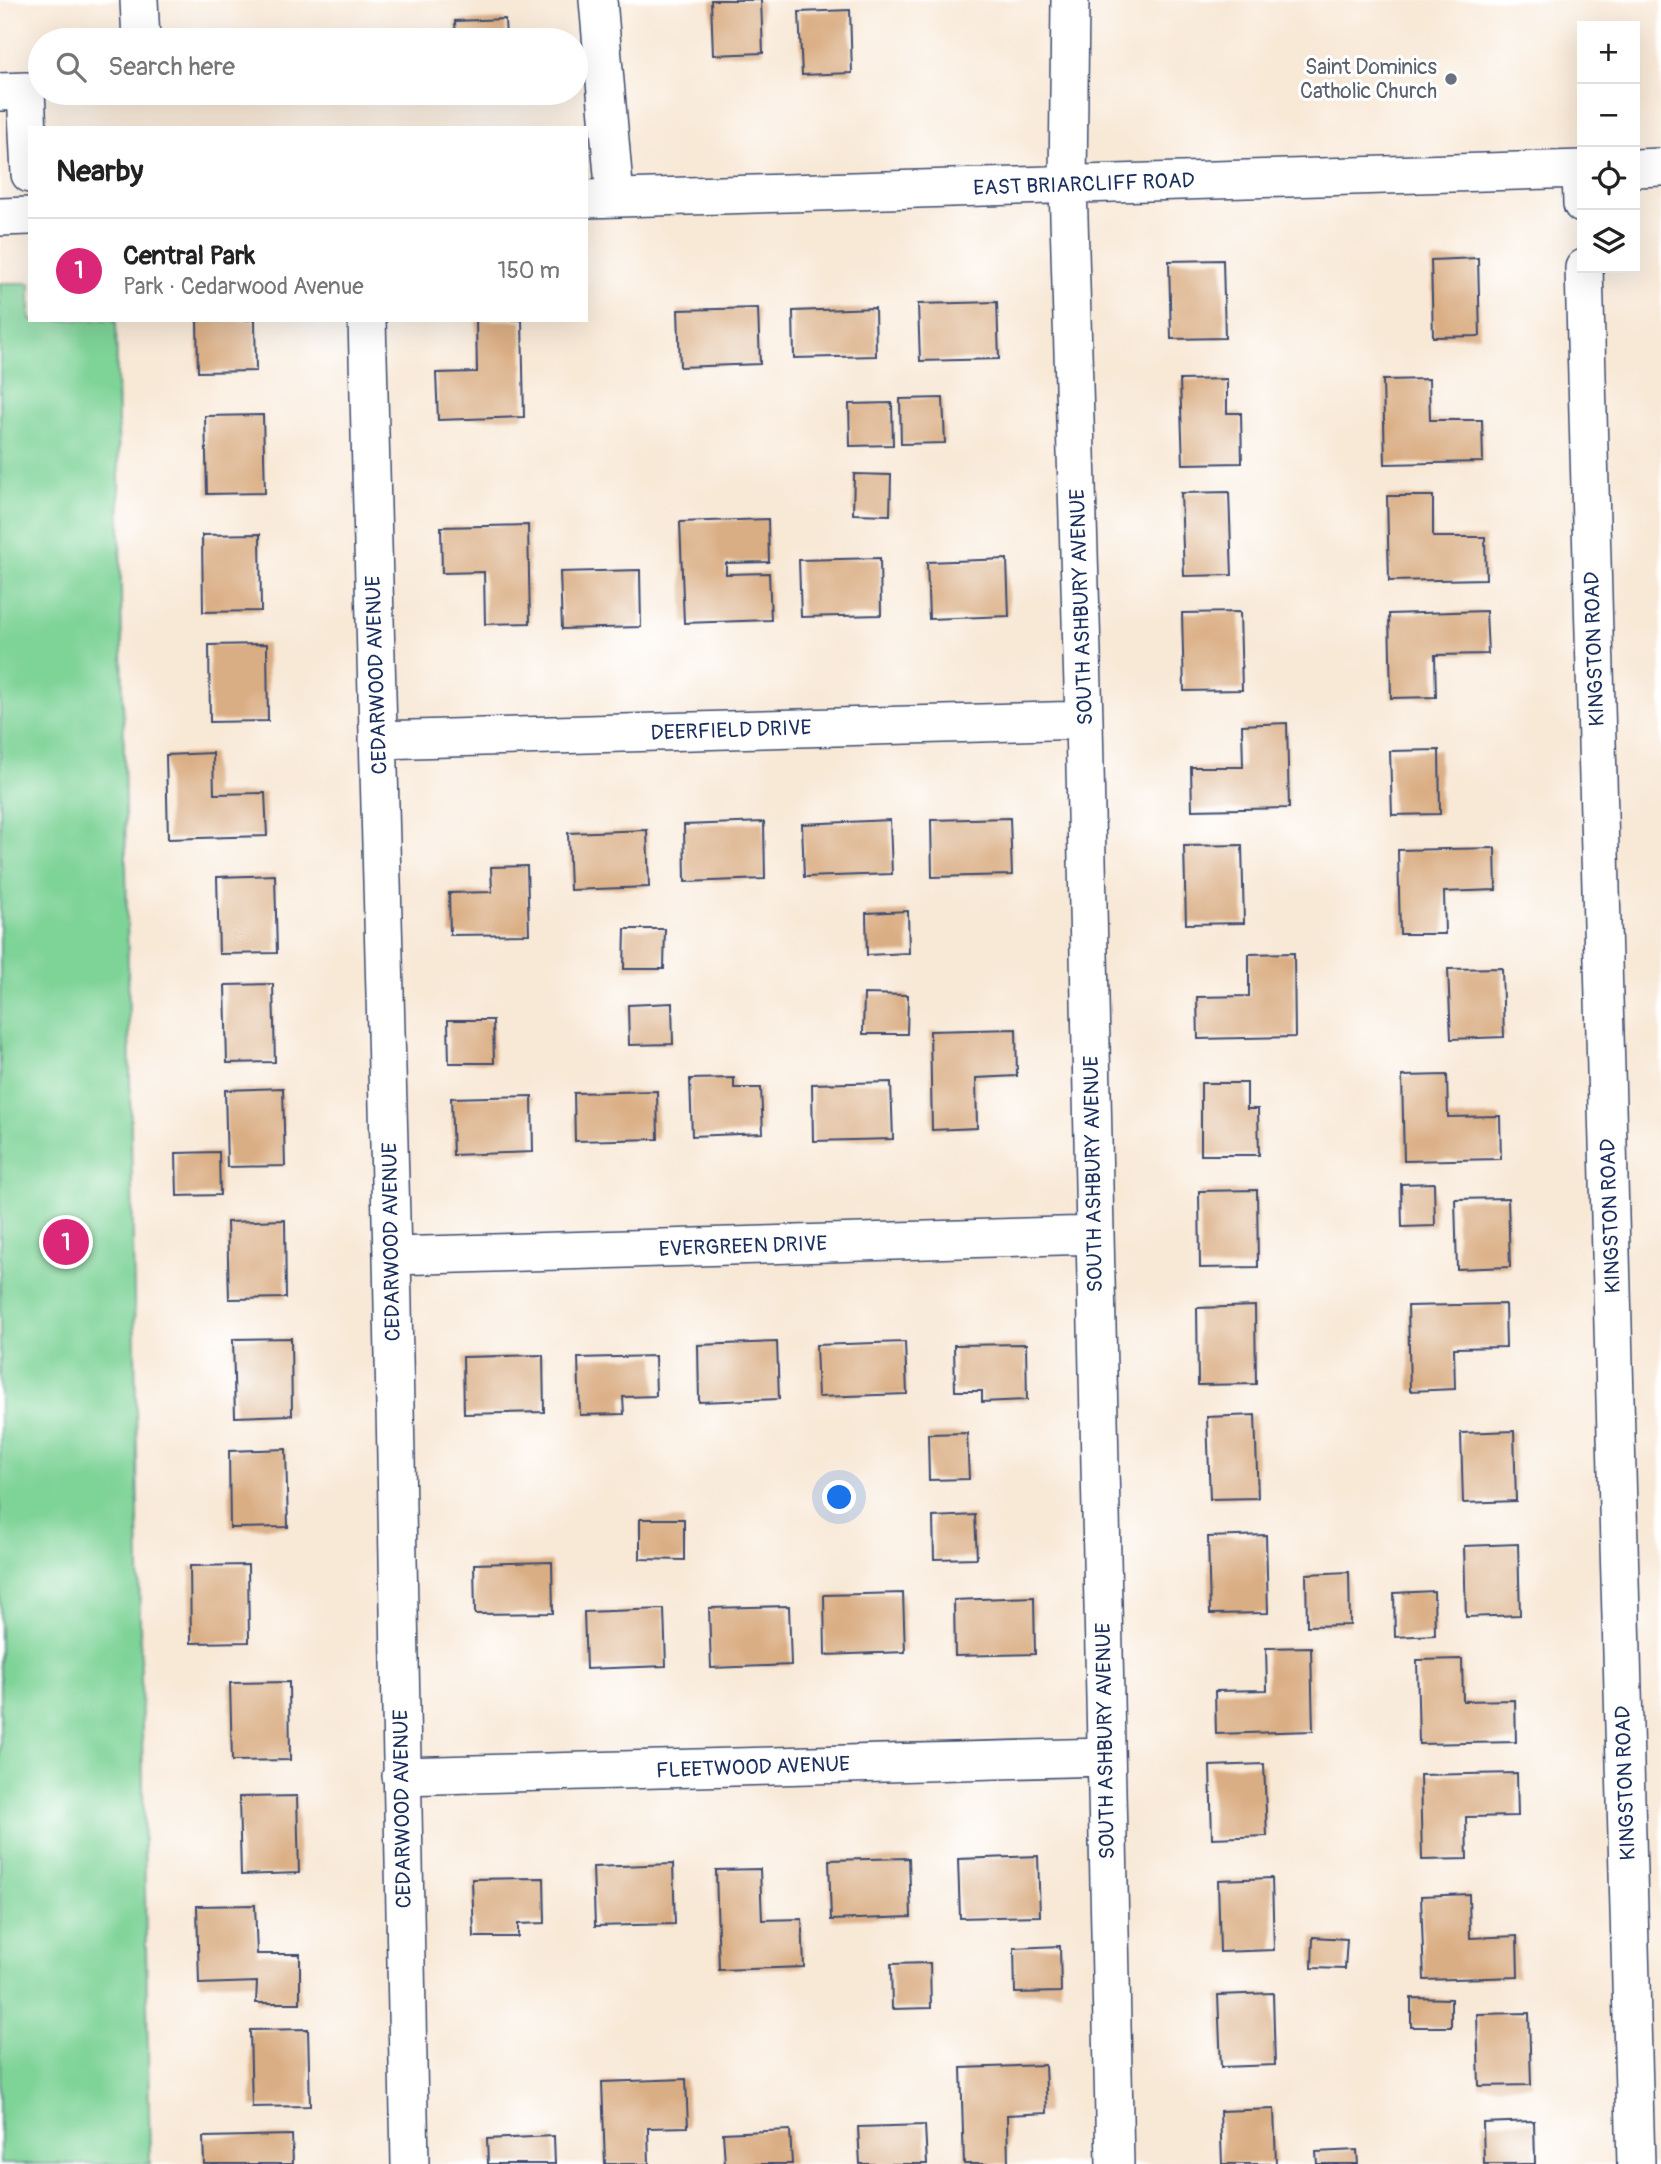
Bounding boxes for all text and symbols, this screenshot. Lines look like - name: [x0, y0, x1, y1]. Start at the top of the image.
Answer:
- map controls: [1577, 21, 1640, 273]
- button: +: [1577, 21, 1640, 84]
- search box: [28, 28, 588, 105]
- icon: search: [52, 48, 90, 86]
- text: Search here: [108, 51, 235, 83]
- place label: Saint Dominics Catholic Church: [1300, 54, 1438, 105]
- marker: Saint Dominics Catholic Church: [1443, 71, 1459, 87]
- button: −: [1577, 84, 1640, 147]
- button: locate: [1577, 147, 1640, 210]
- text: Nearby: [56, 153, 143, 190]
- street label: EAST BRIARCLIFF ROAD: [973, 167, 1195, 202]
- button: layers: [1577, 210, 1640, 273]
- text: Central Park: [123, 240, 255, 272]
- text: 1: [75, 256, 84, 285]
- text: 150 m: [497, 256, 560, 285]
- text: Park · Cedarwood Avenue: [123, 272, 364, 301]
- street label: SOUTH ASHBURY AVENUE: [1064, 488, 1099, 726]
- street label: KINGSTON ROAD: [1578, 571, 1611, 727]
- street label: CEDARWOOD AVENUE: [360, 575, 393, 775]
- street label: DEERFIELD DRIVE: [650, 714, 812, 747]
- street label: SOUTH ASHBURY AVENUE: [1078, 1055, 1109, 1293]
- street label: KINGSTON ROAD: [1594, 1138, 1627, 1294]
- street label: CEDARWOOD AVENUE: [376, 1142, 407, 1342]
- pin: 1: [43, 1216, 89, 1268]
- street label: EVERGREEN DRIVE: [658, 1230, 828, 1263]
- your location: [822, 1480, 856, 1514]
- street label: SOUTH ASHBURY AVENUE: [1090, 1622, 1121, 1860]
- street label: KINGSTON ROAD: [1609, 1705, 1642, 1861]
- street label: CEDARWOOD AVENUE: [387, 1709, 418, 1909]
- street label: FLEETWOOD AVENUE: [656, 1751, 851, 1784]

